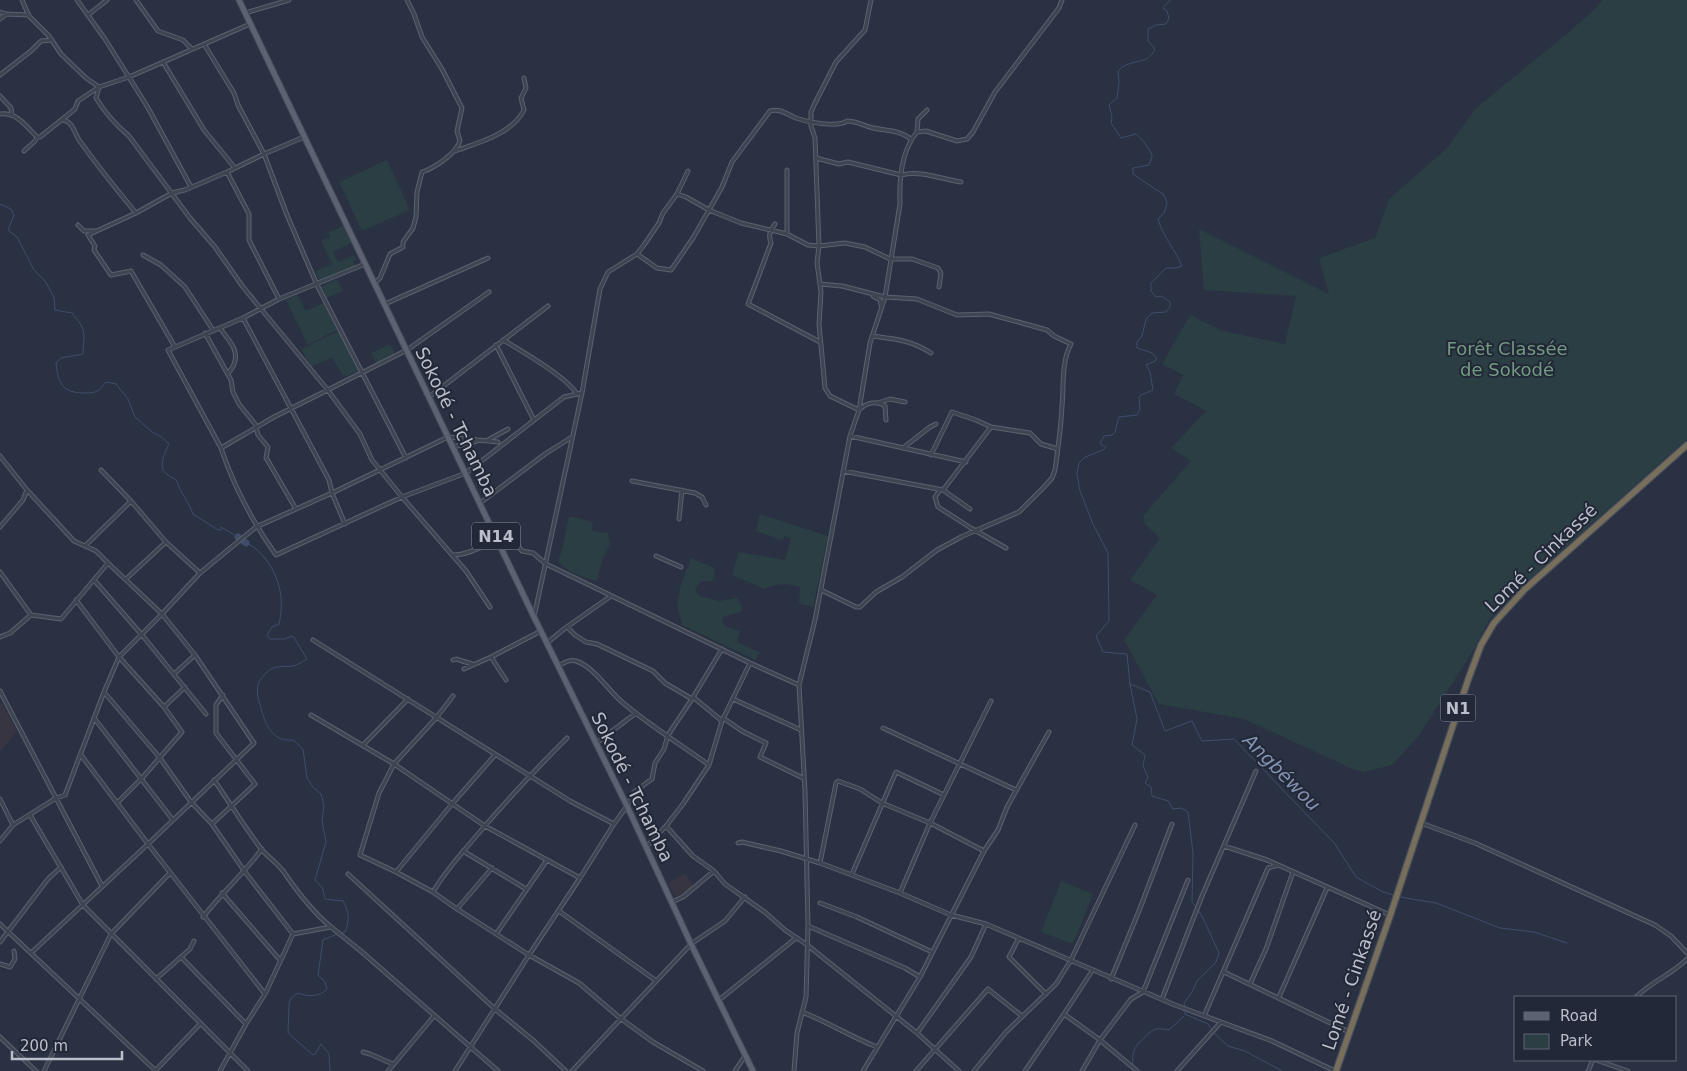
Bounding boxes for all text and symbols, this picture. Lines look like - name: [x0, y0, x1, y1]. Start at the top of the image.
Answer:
- park label: Forêt Classée de Sokodé: [1446, 338, 1568, 380]
- street label: Sokodé - Tchamba: [411, 344, 502, 500]
- street label: Lomé - Cinkassé: [1480, 499, 1601, 616]
- road number: N14: [472, 522, 520, 550]
- road number: N1: [1440, 694, 1476, 721]
- street label: Sokodé - Tchamba: [587, 709, 678, 865]
- water label: Angbéwou: [1237, 727, 1325, 815]
- street label: Lomé - Cinkassé: [1318, 907, 1385, 1053]
- legend: [1514, 996, 1677, 1061]
- text: Road: [1560, 1007, 1598, 1025]
- scale bar: [12, 1028, 122, 1060]
- text: Park: [1560, 1032, 1593, 1050]
- text: 200 m: [20, 1037, 68, 1055]

